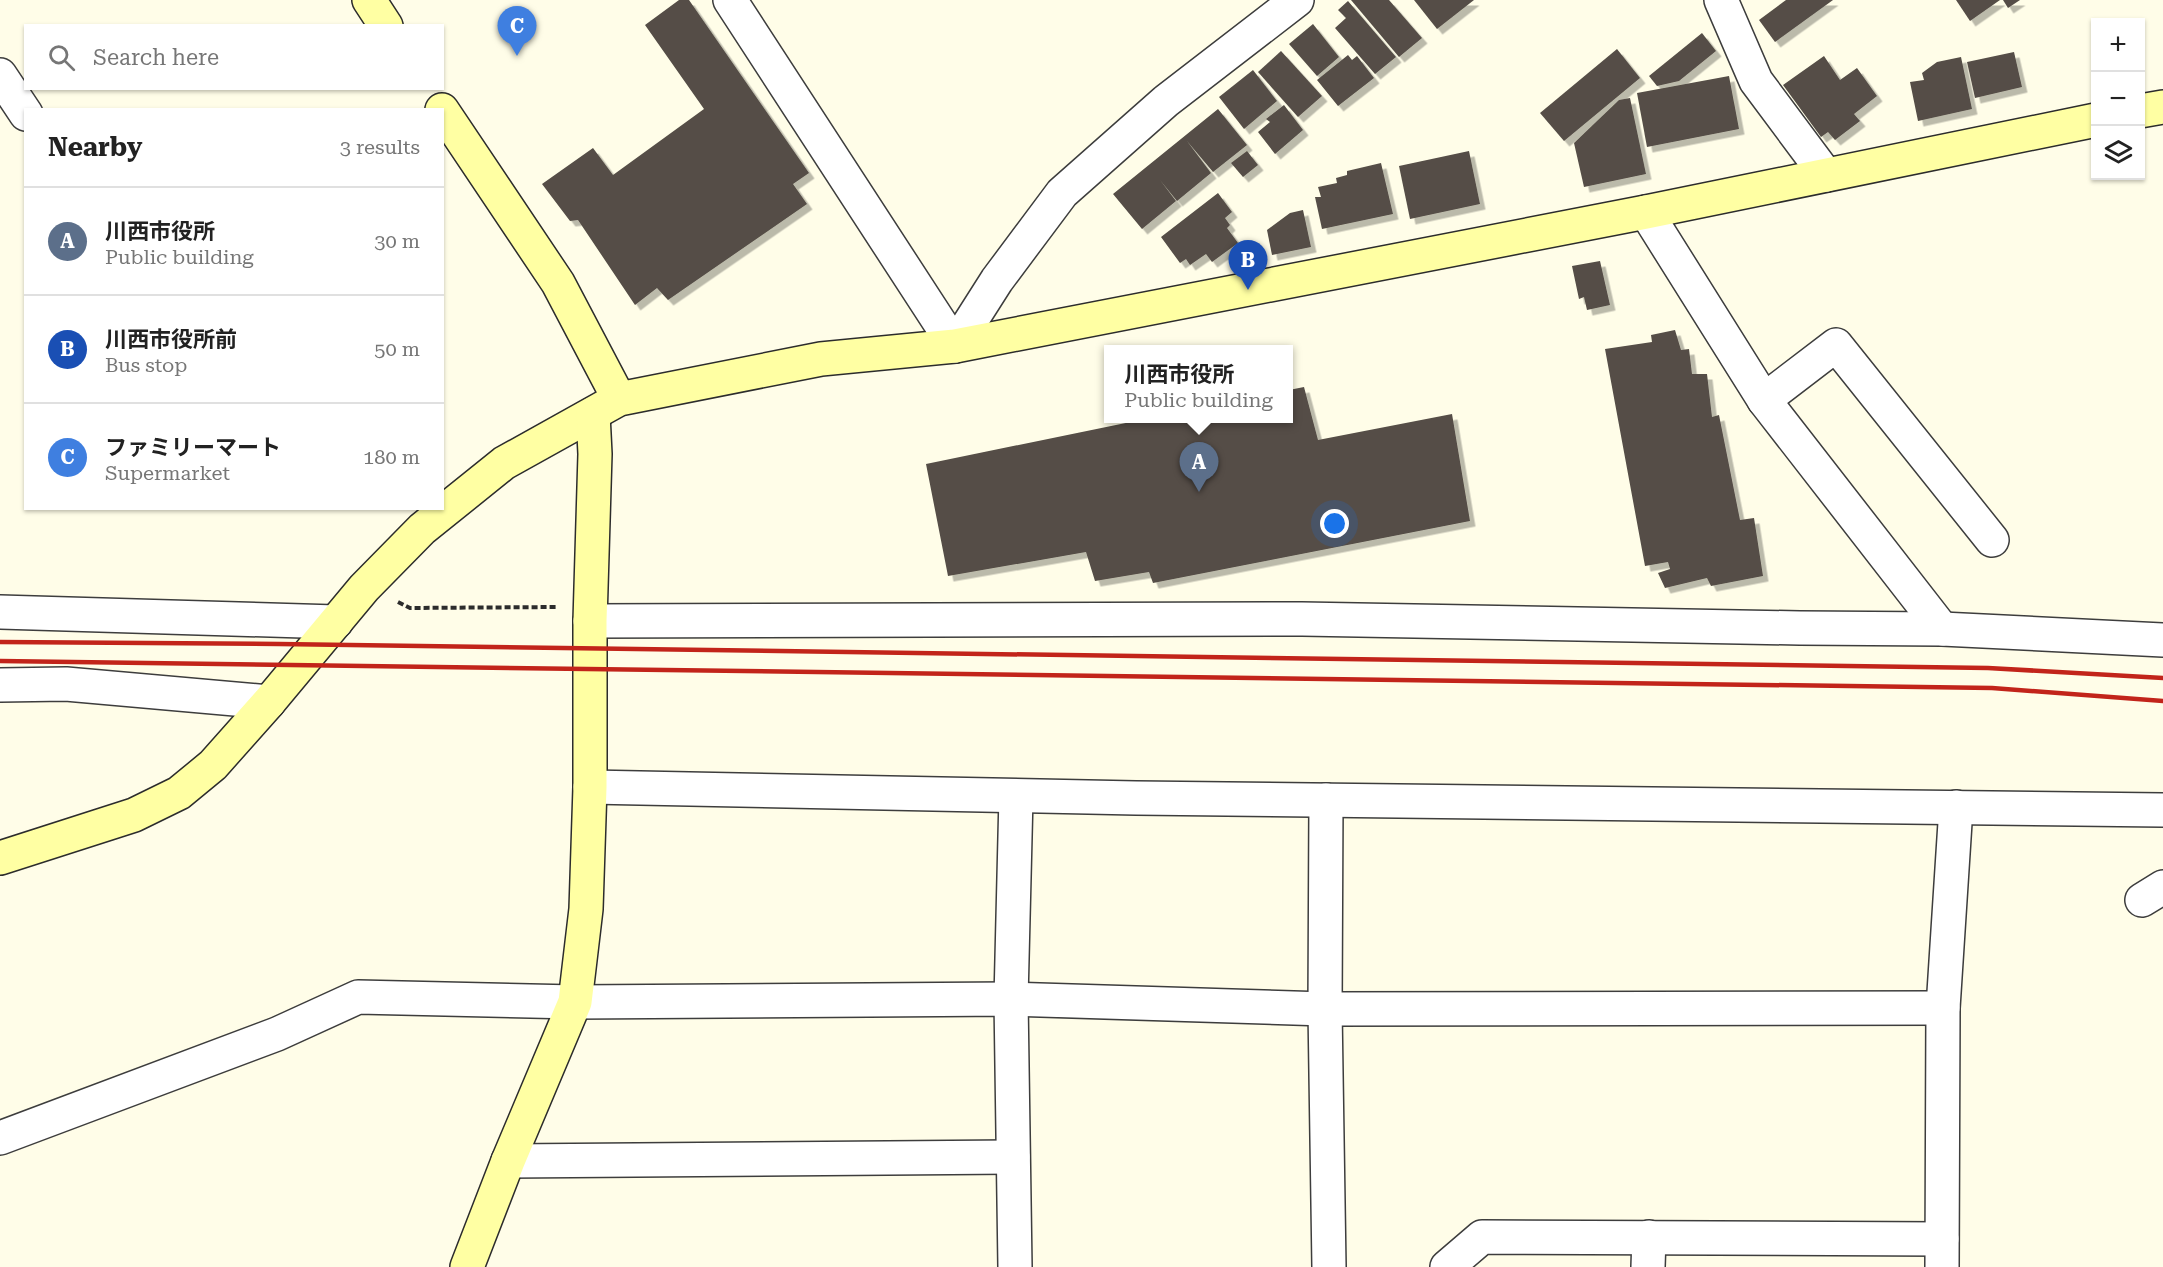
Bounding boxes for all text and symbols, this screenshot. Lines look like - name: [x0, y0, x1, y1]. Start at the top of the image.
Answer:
- pin: C: [498, 7, 536, 56]
- map controls: [2091, 18, 2145, 180]
- button: +: [2091, 18, 2145, 72]
- search box: [24, 24, 444, 90]
- icon: search: [45, 41, 78, 74]
- text: Search here: [93, 45, 219, 70]
- button: −: [2091, 72, 2145, 126]
- button: layers: [2091, 126, 2145, 180]
- text: Nearby: [48, 132, 142, 162]
- text: 3 results: [340, 135, 420, 159]
- text: 川西市役所: [105, 219, 215, 244]
- text: A: [60, 229, 75, 253]
- text: 30 m: [374, 229, 420, 253]
- pin: B: [1228, 240, 1268, 290]
- text: Public building: [105, 245, 254, 269]
- text: 川西市役所前: [105, 327, 237, 352]
- text: B: [60, 337, 75, 361]
- text: 50 m: [374, 337, 420, 361]
- popup: [1104, 345, 1293, 423]
- text: Bus stop: [105, 353, 187, 377]
- text: 川西市役所: [1124, 362, 1234, 387]
- text: Public building: [1124, 388, 1273, 412]
- text: ファミリーマート: [105, 435, 281, 460]
- pin: A: [1180, 442, 1218, 492]
- text: C: [61, 445, 75, 469]
- text: 180 m: [363, 445, 420, 469]
- text: Supermarket: [105, 461, 230, 485]
- your location: [1320, 509, 1349, 538]

